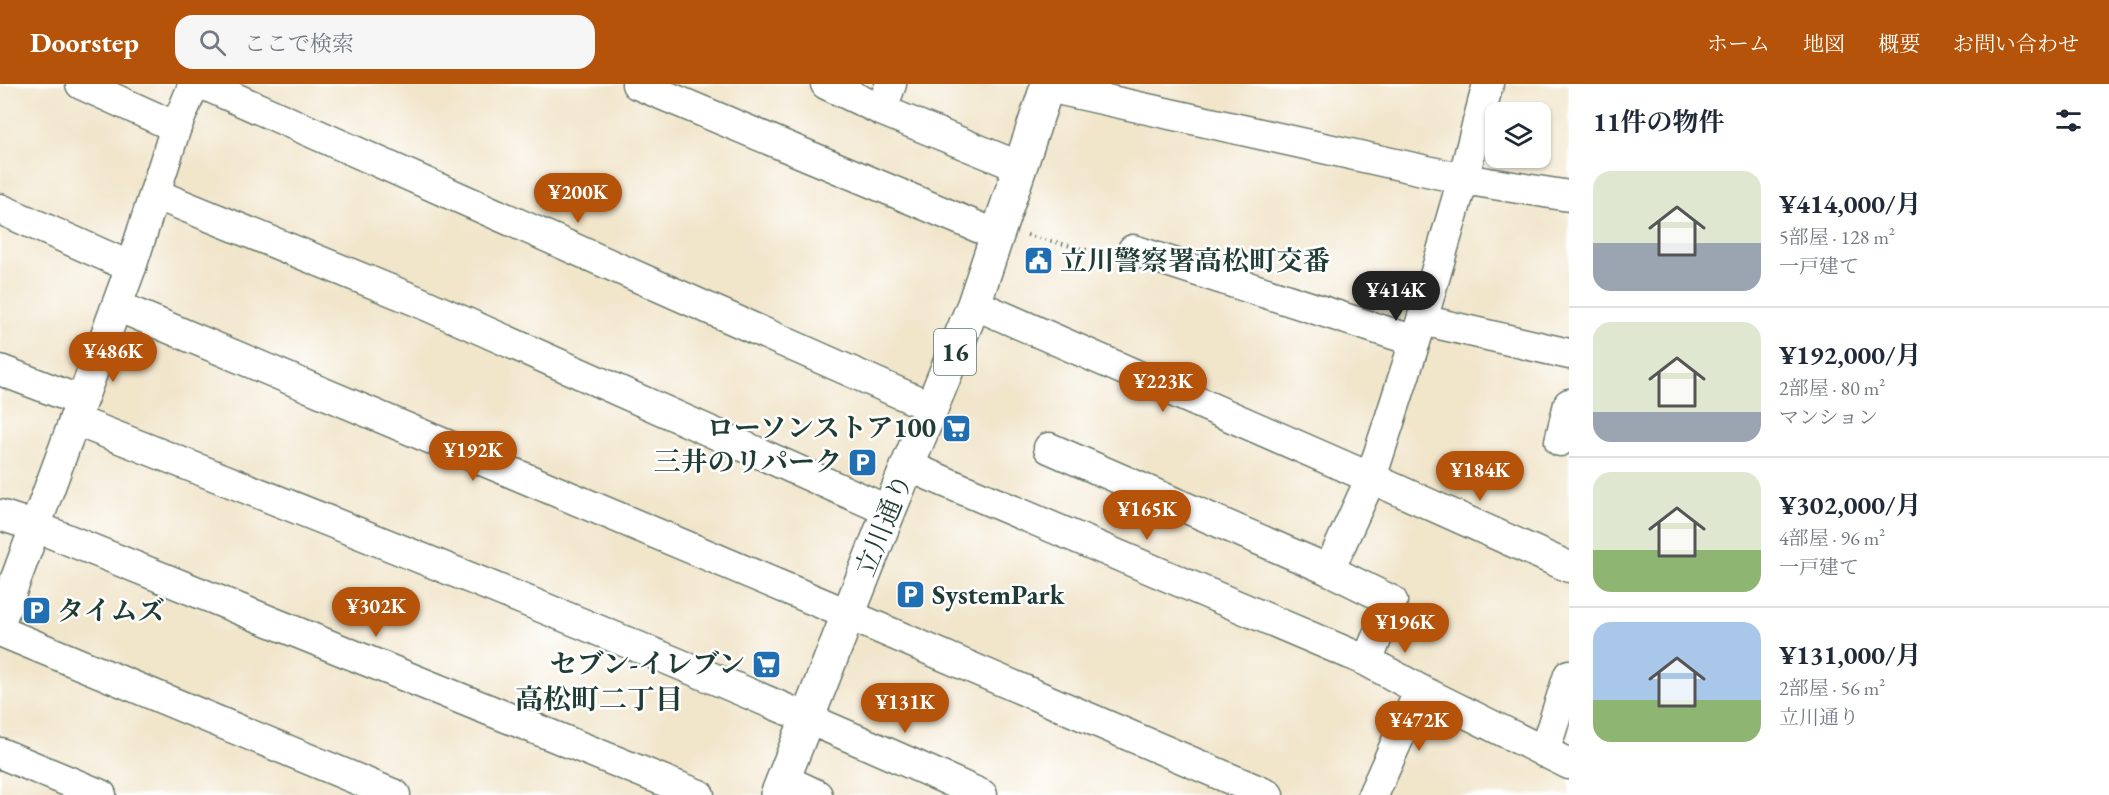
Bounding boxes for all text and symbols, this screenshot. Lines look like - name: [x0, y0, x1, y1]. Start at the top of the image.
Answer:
- search box: [175, 15, 595, 69]
- text: Doorstep: [30, 24, 139, 60]
- icon: search: [196, 26, 229, 59]
- text: ここで検索: [244, 29, 354, 58]
- text: ホーム: [1707, 30, 1770, 57]
- text: 地図: [1803, 30, 1845, 57]
- text: 概要: [1878, 30, 1920, 57]
- text: お問い合わせ: [1953, 30, 2079, 57]
- map controls: [1485, 102, 1551, 168]
- button: layers: [1485, 102, 1551, 168]
- icon: filters: [2052, 104, 2085, 137]
- text: 11件の物件: [1593, 105, 1725, 139]
- pin: ¥200K: [536, 173, 620, 224]
- text: ¥200K: [548, 179, 608, 205]
- text: ¥414,000/月: [1779, 187, 1921, 221]
- icon: home: [1641, 195, 1713, 267]
- text: 5部屋 · 128 m²: [1779, 224, 1895, 250]
- place label: 立川警察署高松町交番: [1060, 243, 1330, 278]
- public building icon: 立川警察署高松町交番: [1023, 245, 1055, 277]
- text: 一戸建て: [1779, 253, 1859, 279]
- pin: ¥414K: [1354, 271, 1438, 322]
- text: ¥414K: [1366, 277, 1426, 303]
- road number: 16: [934, 329, 976, 375]
- pin: ¥486K: [71, 332, 155, 383]
- text: ¥486K: [83, 338, 143, 364]
- text: ¥192,000/月: [1779, 338, 1921, 372]
- icon: home: [1641, 346, 1713, 418]
- pin: ¥223K: [1121, 362, 1205, 413]
- text: ¥223K: [1133, 368, 1193, 394]
- text: 2部屋 · 80 m²: [1779, 375, 1885, 401]
- text: マンション: [1779, 404, 1878, 430]
- place label: ローソンストア100: [707, 410, 936, 445]
- supermarket icon: ローソンストア100: [941, 412, 973, 444]
- pin: ¥192K: [431, 431, 515, 482]
- text: ¥192K: [443, 437, 503, 463]
- place label: 三井のリパーク: [654, 444, 842, 479]
- parking icon: 三井のリパーク: [847, 446, 879, 478]
- pin: ¥184K: [1438, 451, 1522, 502]
- text: ¥184K: [1450, 457, 1510, 483]
- street label: 立川通り: [847, 468, 920, 581]
- text: ¥302,000/月: [1779, 488, 1921, 522]
- pin: ¥165K: [1105, 490, 1189, 541]
- text: ¥165K: [1117, 496, 1177, 522]
- icon: home: [1641, 496, 1713, 568]
- text: 4部屋 · 96 m²: [1779, 525, 1885, 551]
- text: 一戸建て: [1779, 554, 1859, 580]
- place label: SystemPark: [932, 577, 1066, 612]
- parking icon: SystemPark: [895, 579, 927, 611]
- pin: ¥302K: [334, 587, 418, 638]
- place label: タイムズ: [57, 593, 164, 628]
- text: ¥302K: [346, 593, 406, 619]
- parking icon: タイムズ: [20, 595, 52, 627]
- pin: ¥196K: [1363, 603, 1447, 654]
- text: ¥196K: [1375, 609, 1435, 635]
- text: ¥131,000/月: [1779, 638, 1921, 672]
- place label: セブン-イレブン: [550, 646, 745, 681]
- icon: home: [1641, 646, 1713, 718]
- supermarket icon: セブン-イレブン: [750, 648, 782, 680]
- text: 2部屋 · 56 m²: [1779, 675, 1885, 701]
- district label: 高松町二丁目: [515, 681, 683, 717]
- pin: ¥131K: [863, 683, 947, 734]
- text: ¥131K: [875, 689, 935, 715]
- pin: ¥472K: [1377, 701, 1461, 752]
- text: 立川通り: [1779, 704, 1859, 730]
- text: ¥472K: [1389, 707, 1449, 733]

